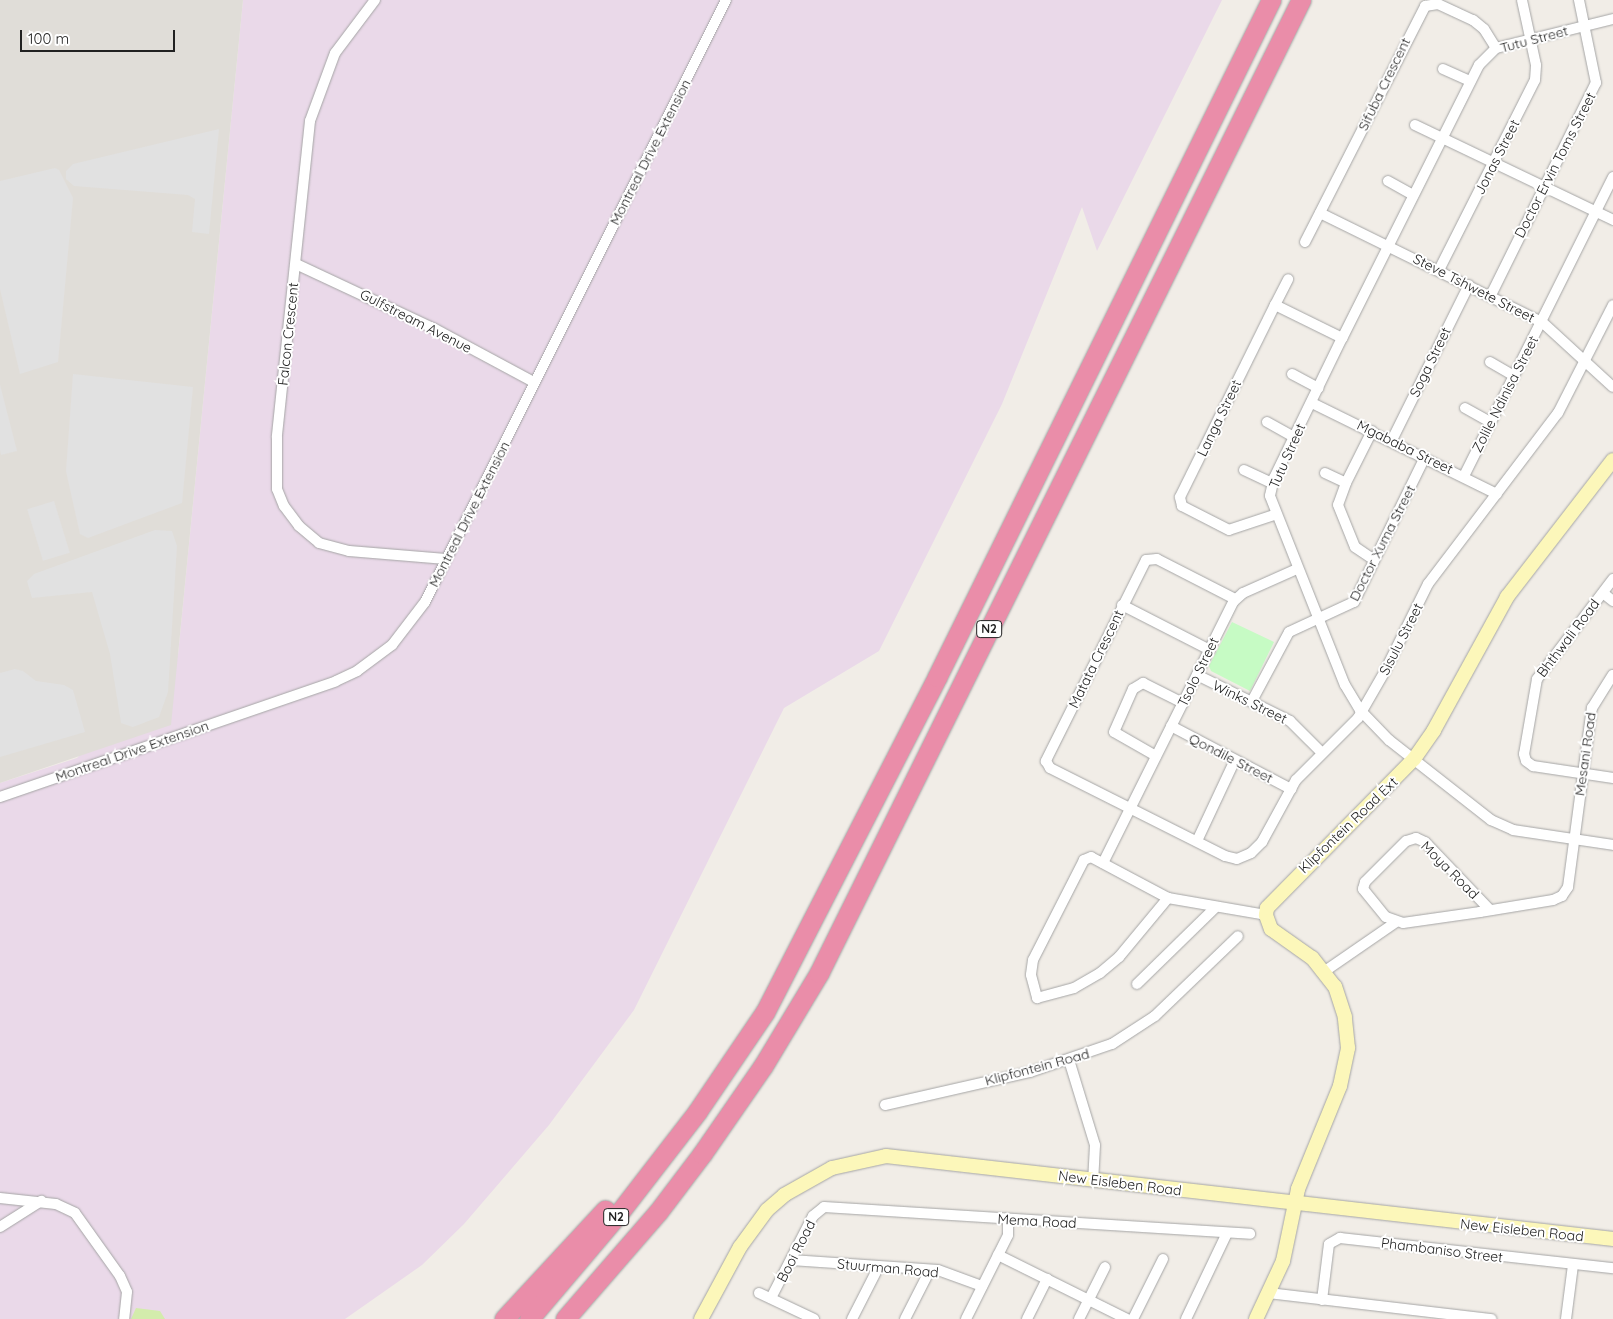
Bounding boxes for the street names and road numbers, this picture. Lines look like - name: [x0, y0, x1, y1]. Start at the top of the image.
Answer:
- street label: Tutu Street: [1498, 22, 1570, 56]
- street label: Sifuba Crescent: [1354, 35, 1414, 133]
- street label: Montreal Drive Extension: [606, 76, 694, 228]
- street label: Doctor Ervin Toms Street: [1511, 89, 1599, 241]
- street label: Jonas Street: [1471, 117, 1523, 197]
- street label: Steve Tshwete Street: [1411, 250, 1537, 326]
- street label: Falcon Crescent: [274, 282, 302, 386]
- street label: Gulfstream Avenue: [357, 286, 475, 356]
- street label: Soga Street: [1406, 324, 1454, 400]
- street label: Zolile Ndinisa Street: [1468, 333, 1542, 455]
- street label: Langa Street: [1193, 377, 1245, 459]
- street label: Mgababa Street: [1354, 416, 1456, 478]
- street label: Tutu Street: [1265, 421, 1309, 491]
- street label: Montreal Drive Extension: [425, 438, 513, 590]
- street label: Doctor Xuma Street: [1345, 482, 1419, 604]
- street label: Bhthwali Road: [1533, 596, 1603, 680]
- street label: Sisulu Street: [1376, 600, 1426, 678]
- street label: Matata Crescent: [1065, 607, 1127, 711]
- road number: N2: [975, 620, 1003, 638]
- street label: Tsolo Street: [1174, 634, 1222, 710]
- street label: Winks Street: [1210, 677, 1290, 727]
- street label: Mesani Road: [1571, 711, 1599, 797]
- street label: Montreal Drive Extension: [53, 717, 211, 785]
- street label: Qondile Street: [1186, 730, 1276, 786]
- street label: Klipfontein Road Ext: [1295, 773, 1401, 877]
- street label: Moya Road: [1418, 838, 1482, 902]
- street label: Klipfontein Road: [983, 1045, 1091, 1089]
- street label: New Eisleben Road: [1057, 1167, 1183, 1199]
- road number: N2: [602, 1208, 630, 1226]
- street label: Mema Road: [997, 1211, 1077, 1231]
- street label: New Eisleben Road: [1459, 1215, 1585, 1245]
- street label: Booi Road: [773, 1217, 819, 1285]
- street label: Phambaniso Street: [1380, 1234, 1504, 1266]
- street label: Stuurman Road: [837, 1255, 939, 1281]

